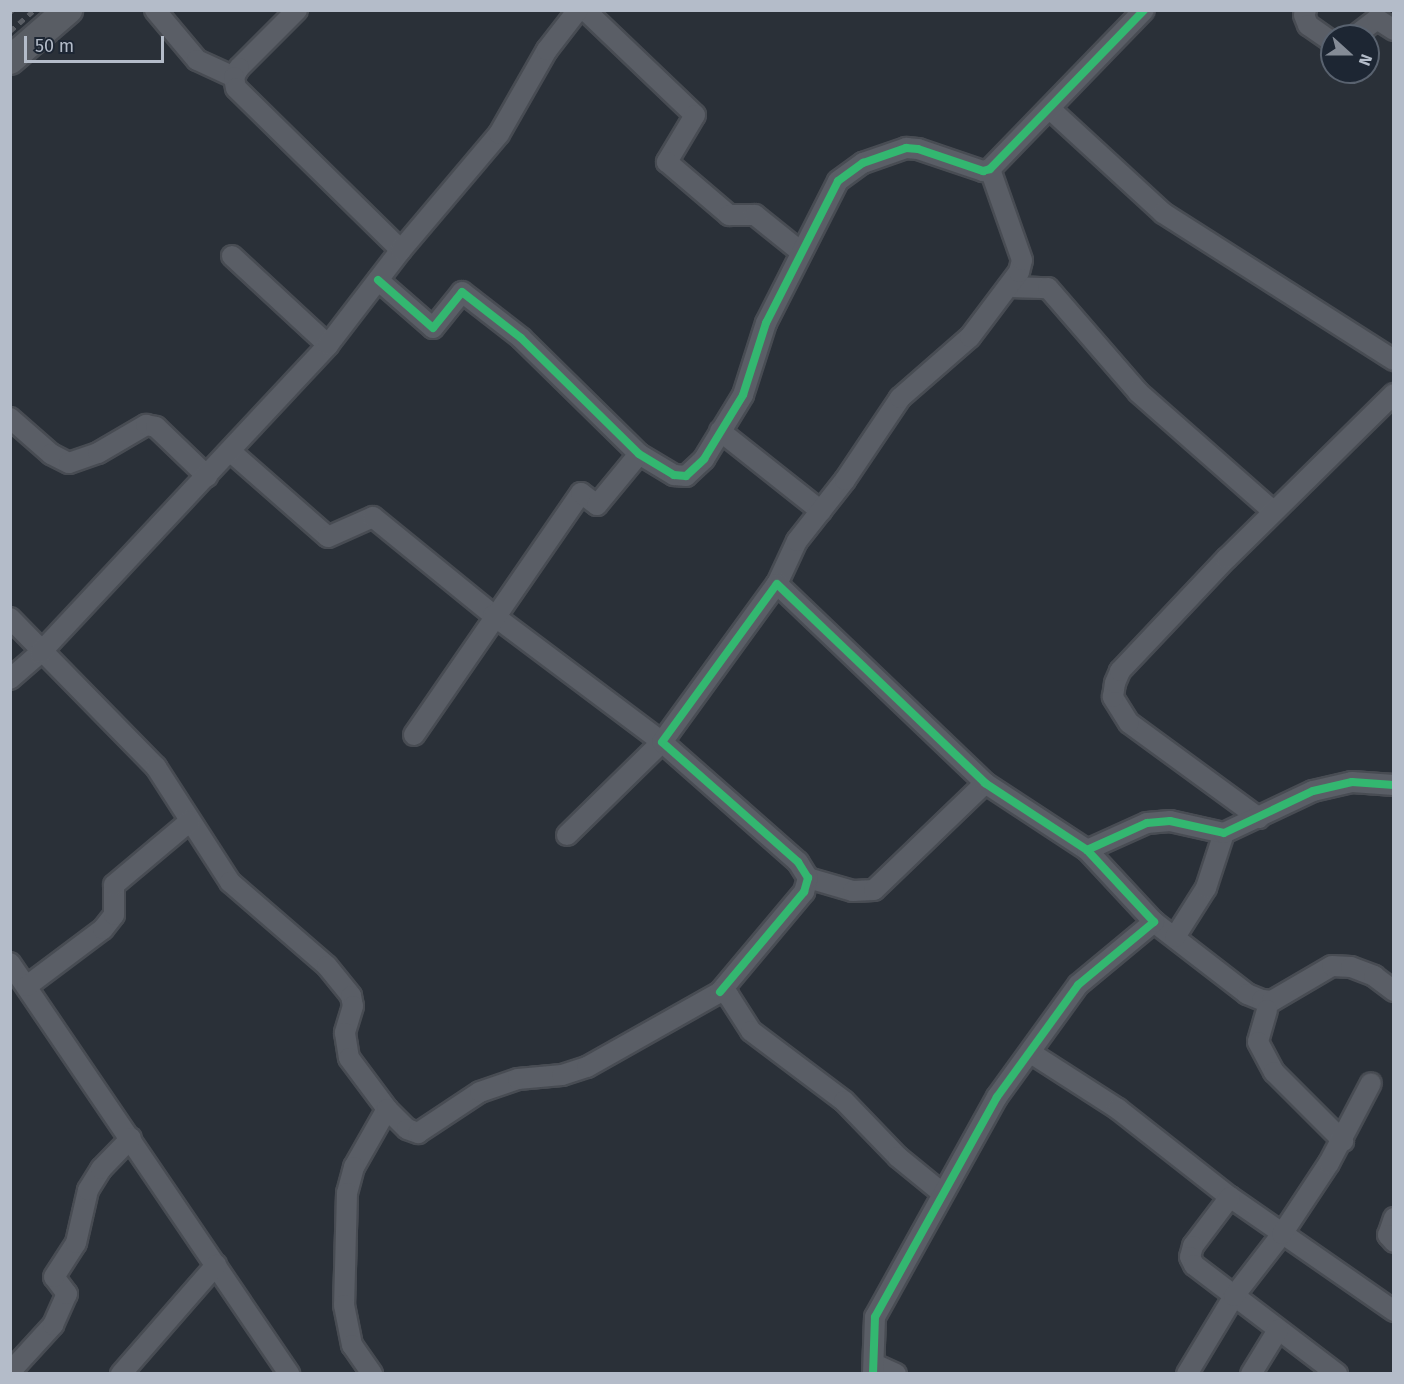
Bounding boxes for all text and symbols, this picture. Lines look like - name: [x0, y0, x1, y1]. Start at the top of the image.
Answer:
- scale bar: [27, 24, 166, 62]
- north arrow: [1320, 24, 1380, 84]
- text: 50 m: [35, 35, 74, 57]
- text: N: [1355, 52, 1376, 68]

